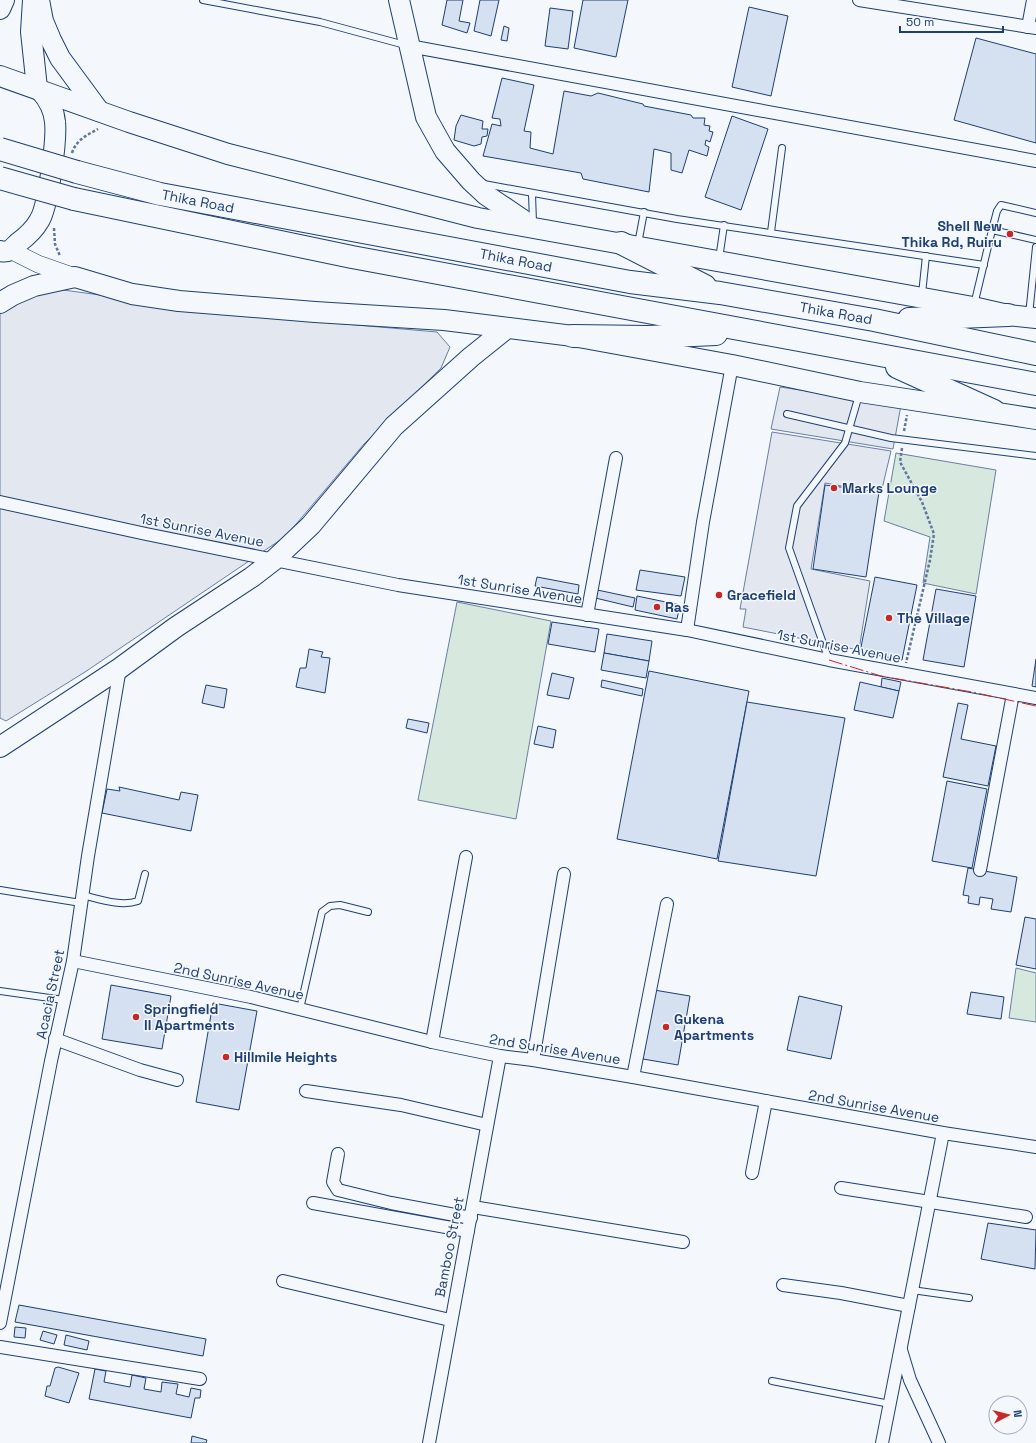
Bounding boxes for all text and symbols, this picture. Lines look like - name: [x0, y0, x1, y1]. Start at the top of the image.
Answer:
- scale bar: [900, 8, 1003, 34]
- text: 50 m: [906, 14, 934, 30]
- street label: Thika Road: [160, 185, 236, 217]
- place label: Shell New Thika Rd, Ruiru: [902, 217, 1002, 251]
- marker: Shell New Thika Rd, Ruiru: [1005, 229, 1015, 239]
- street label: Thika Road: [478, 244, 554, 276]
- street label: Thika Road: [798, 298, 874, 328]
- place label: Marks Lounge: [842, 479, 937, 497]
- marker: Marks Lounge: [829, 483, 839, 493]
- street label: 1st Sunrise Avenue: [138, 509, 266, 551]
- street label: 1st Sunrise Avenue: [456, 570, 584, 608]
- place label: Gracefield: [727, 586, 796, 604]
- marker: Gracefield: [714, 590, 724, 600]
- place label: Ras: [665, 598, 689, 616]
- marker: Ras: [652, 602, 662, 612]
- place label: The Village: [897, 609, 970, 627]
- marker: The Village: [884, 613, 894, 623]
- street label: 1st Sunrise Avenue: [775, 625, 903, 667]
- street label: Acacia Street: [32, 947, 68, 1041]
- street label: 2nd Sunrise Avenue: [172, 958, 306, 1004]
- place label: Springfield II Apartments: [144, 1000, 235, 1034]
- place label: Gukena Apartments: [674, 1010, 754, 1044]
- marker: Springfield II Apartments: [131, 1012, 141, 1022]
- marker: Gukena Apartments: [661, 1022, 671, 1032]
- street label: 2nd Sunrise Avenue: [488, 1030, 622, 1068]
- place label: Hillmile Heights: [234, 1048, 337, 1066]
- marker: Hillmile Heights: [221, 1052, 231, 1062]
- street label: 2nd Sunrise Avenue: [807, 1086, 941, 1126]
- street label: Bamboo Street: [430, 1195, 468, 1299]
- north arrow: [988, 1395, 1028, 1435]
- text: N: [1011, 1409, 1025, 1418]

